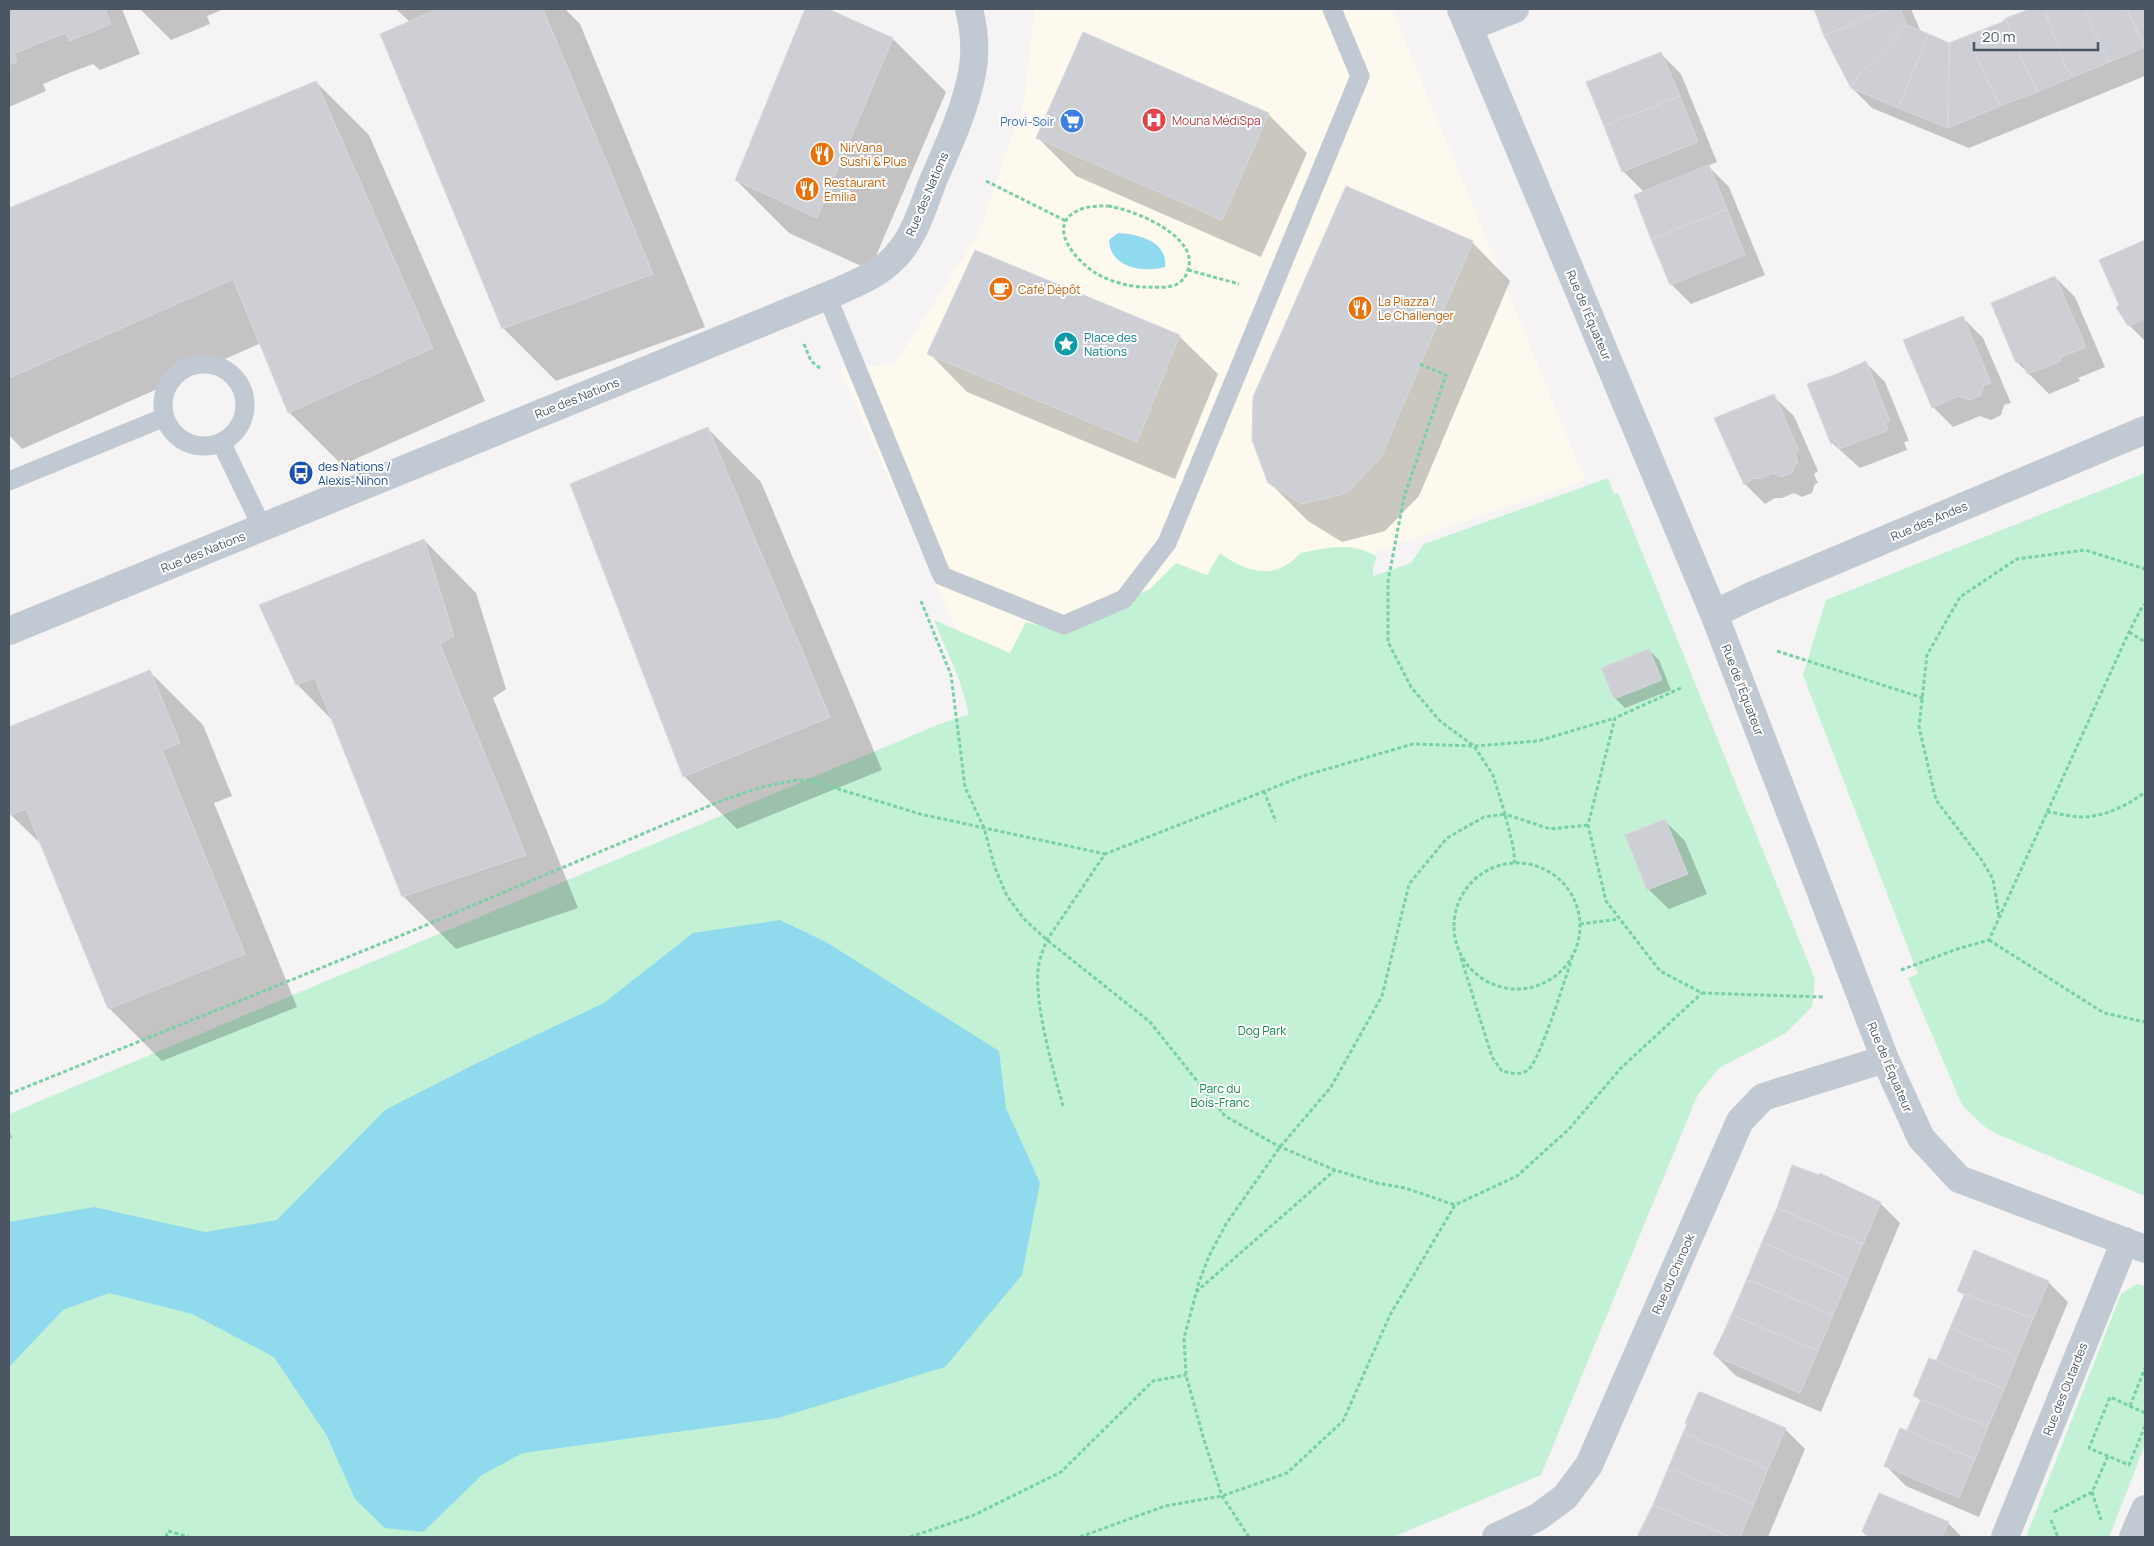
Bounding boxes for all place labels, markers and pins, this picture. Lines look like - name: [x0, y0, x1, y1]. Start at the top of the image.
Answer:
- hospital icon: Mouna MédiSpa: [1141, 107, 1167, 133]
- supermarket icon: Provi-Soir: [1059, 108, 1085, 134]
- place label: Mouna MédiSpa: [1172, 112, 1261, 129]
- place label: Provi-Soir: [1000, 113, 1055, 130]
- place label: NirVana Sushi & Plus: [840, 139, 907, 170]
- restaurant icon: NirVana Sushi & Plus: [809, 141, 835, 167]
- place label: Restaurant Emilia: [824, 174, 886, 205]
- restaurant icon: Restaurant Emilia: [794, 176, 820, 202]
- cafe icon: Café Dépôt: [988, 276, 1014, 302]
- place label: Café Dépôt: [1018, 281, 1081, 298]
- place label: La Piazza / Le Challenger: [1378, 293, 1455, 324]
- restaurant icon: La Piazza / Le Challenger: [1347, 295, 1373, 321]
- place label: Place des Nations: [1084, 329, 1137, 360]
- place icon: Place des Nations: [1053, 331, 1079, 357]
- place label: des Nations / Alexis-Nihon: [318, 458, 391, 489]
- bus stop icon: des Nations / Alexis-Nihon: [288, 460, 314, 486]

